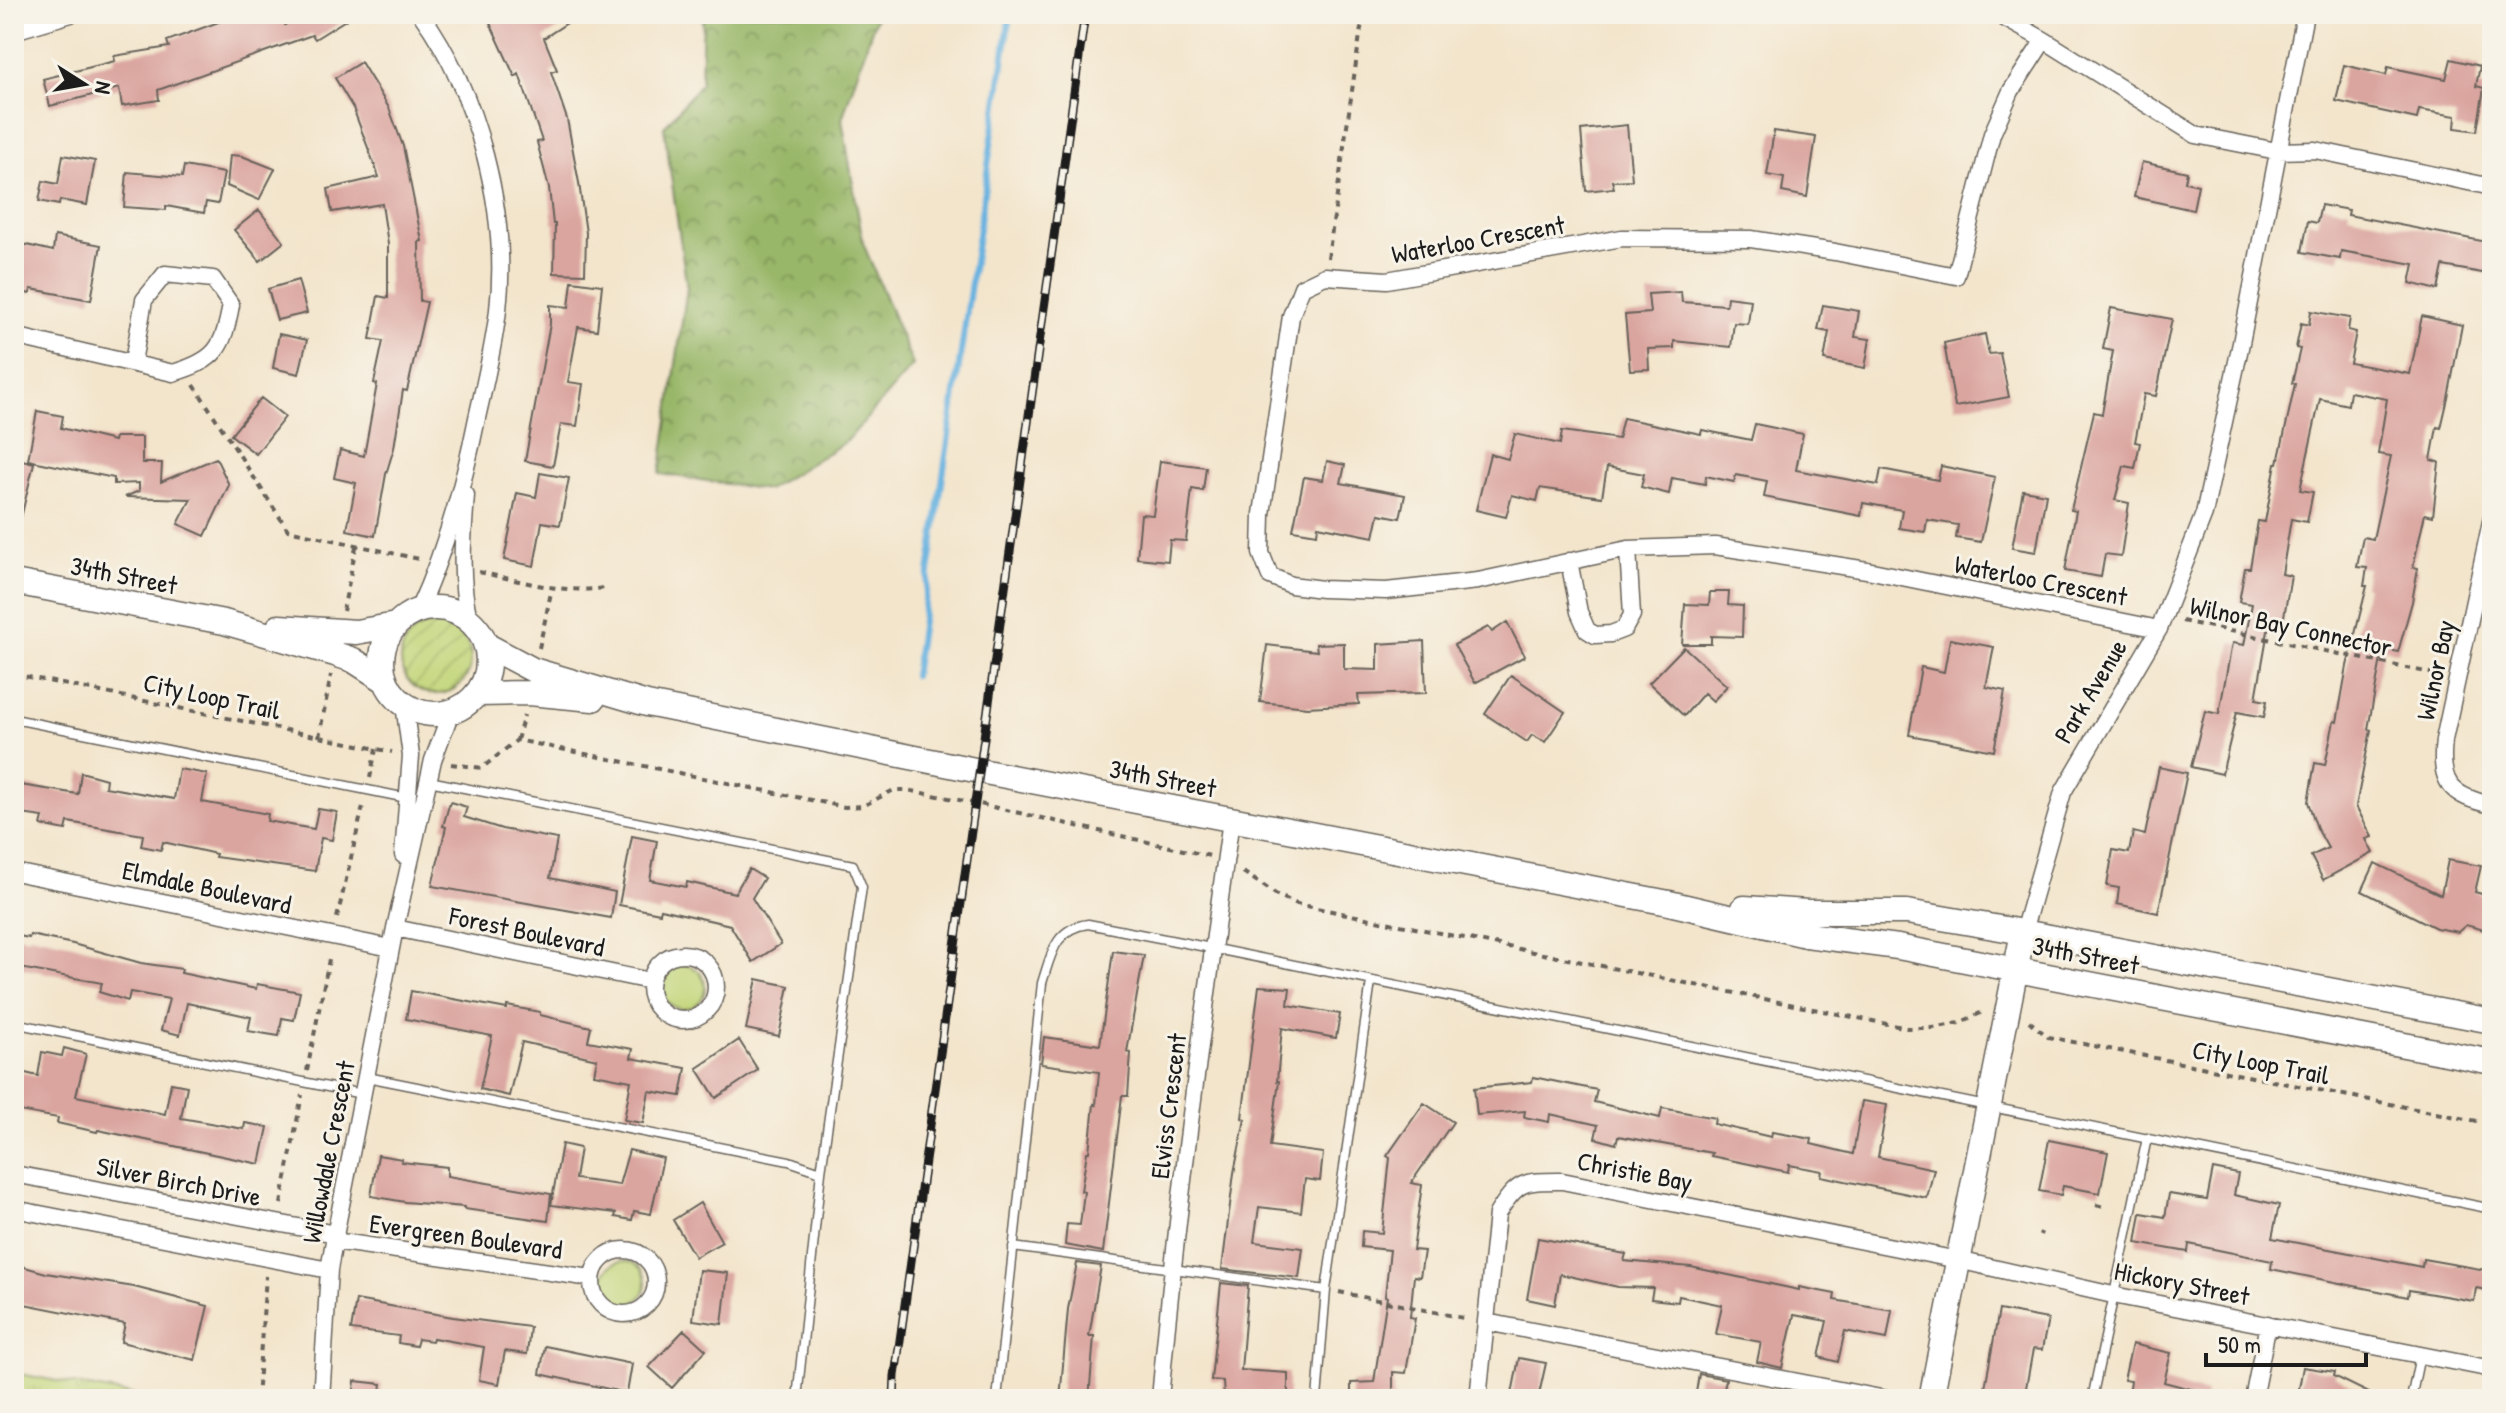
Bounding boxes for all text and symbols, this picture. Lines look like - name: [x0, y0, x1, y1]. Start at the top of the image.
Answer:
- north arrow: [44, 44, 124, 124]
- text: N: [88, 79, 119, 97]
- street label: Waterloo Crescent: [1389, 206, 1568, 271]
- street label: Waterloo Crescent: [1952, 546, 2131, 614]
- street label: 34th Street: [68, 548, 181, 603]
- street label: Wilnor Bay Connector: [2187, 588, 2395, 664]
- street label: Wilnor Bay: [2407, 617, 2463, 723]
- street label: Park Avenue: [2045, 633, 2135, 749]
- street label: City Loop Trail: [140, 664, 284, 728]
- street label: 34th Street: [1107, 751, 1220, 806]
- street label: Elmdale Boulevard: [119, 852, 295, 922]
- street label: Forest Boulevard: [445, 897, 608, 965]
- street label: 34th Street: [2030, 928, 2143, 983]
- street label: Elviss Crescent: [1142, 1030, 1194, 1181]
- street label: City Loop Trail: [2190, 1032, 2333, 1092]
- street label: Willowdale Crescent: [293, 1057, 363, 1246]
- street label: Christie Bay: [1574, 1143, 1696, 1199]
- street label: Silver Birch Drive: [94, 1148, 264, 1214]
- street label: Evergreen Boulevard: [367, 1205, 565, 1267]
- street label: Hickory Street: [2111, 1253, 2254, 1313]
- scale bar: [2206, 1317, 2366, 1367]
- text: 50 m: [2218, 1328, 2261, 1360]

